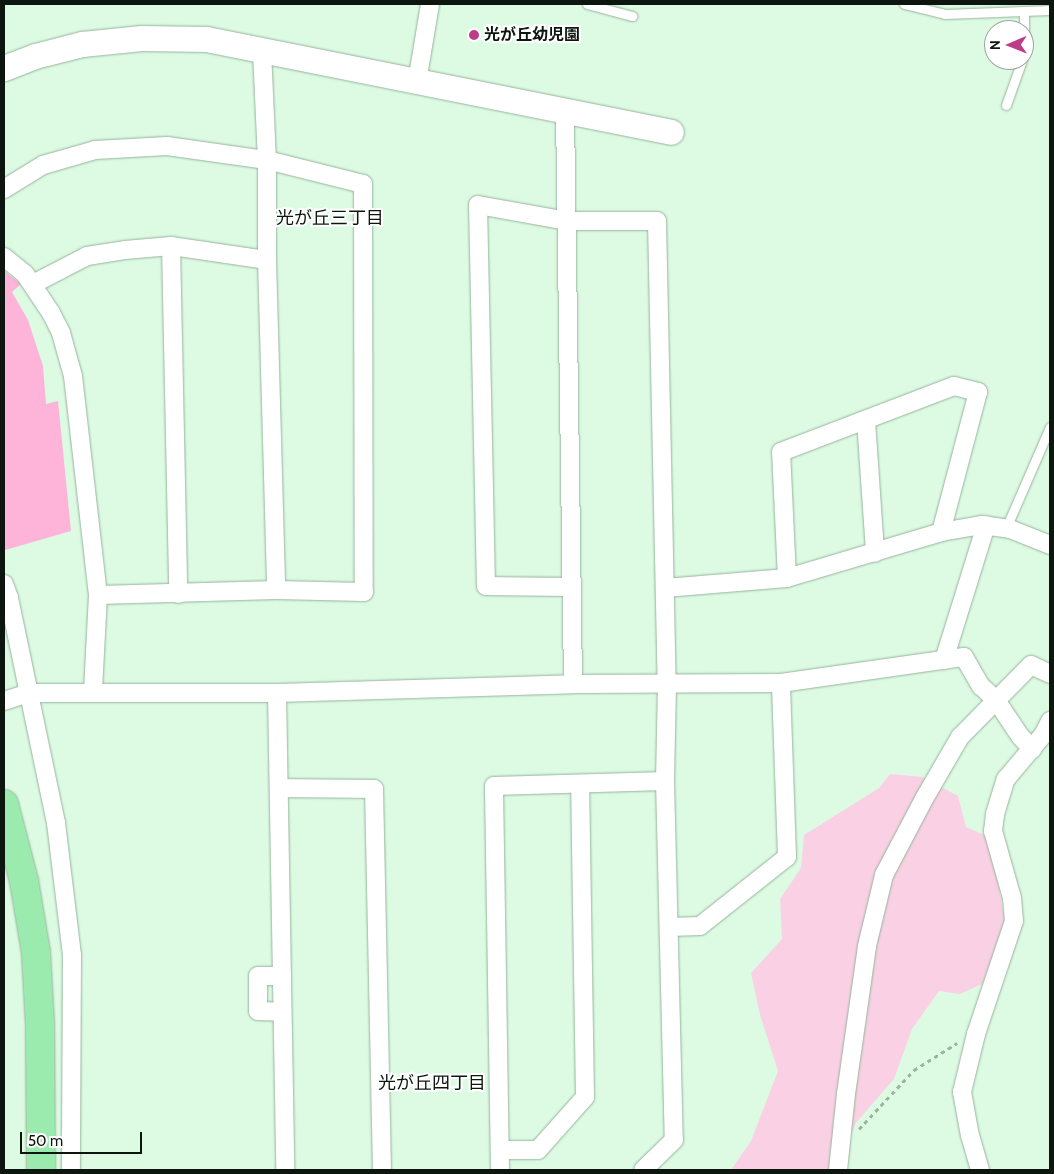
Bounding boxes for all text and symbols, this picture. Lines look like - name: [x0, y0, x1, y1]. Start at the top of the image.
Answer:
- north arrow: [984, 20, 1034, 70]
- place label: 光が丘幼児園: [484, 25, 580, 45]
- marker: 光が丘幼児園: [468, 29, 480, 41]
- text: N: [986, 40, 1004, 50]
- district label: 光が丘三丁目: [276, 207, 384, 229]
- district label: 光が丘四丁目: [378, 1072, 486, 1094]
- scale bar: [22, 1122, 145, 1154]
- text: 50 m: [28, 1132, 63, 1150]

